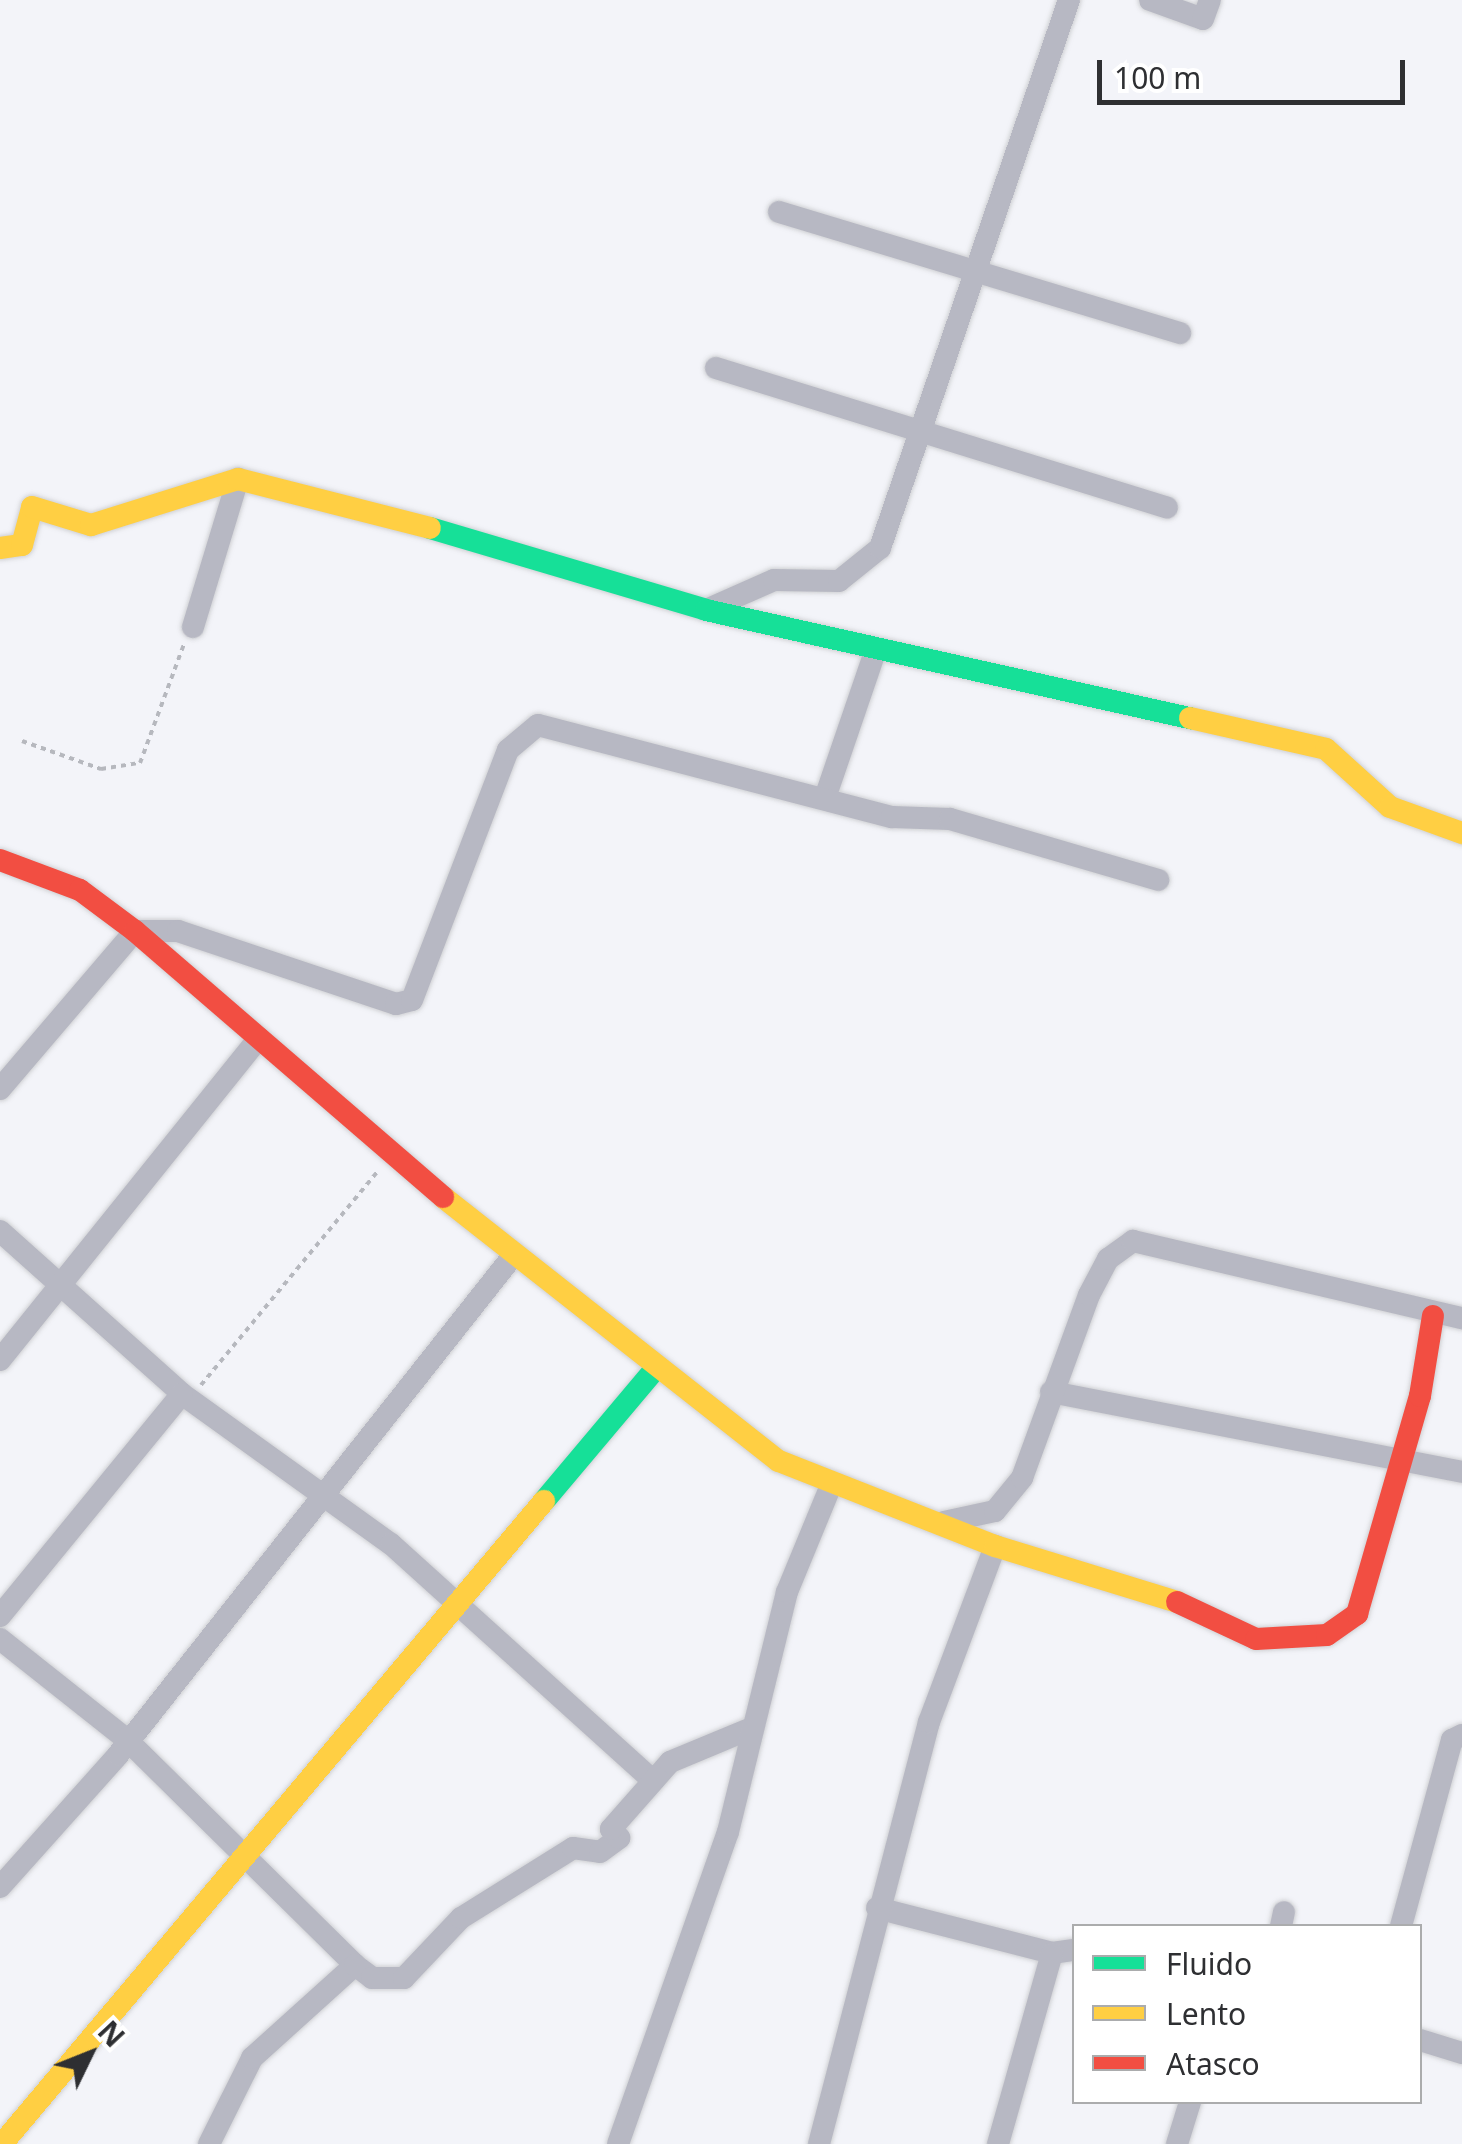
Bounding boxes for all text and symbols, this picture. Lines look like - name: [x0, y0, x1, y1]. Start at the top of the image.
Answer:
- scale bar: [1102, 40, 1410, 102]
- text: 100 m: [1114, 57, 1201, 98]
- legend: [1072, 1924, 1422, 2104]
- text: Fluido: [1166, 1943, 1252, 1984]
- text: Lento: [1166, 1993, 1246, 2034]
- north arrow: [40, 2004, 140, 2104]
- text: N: [90, 2012, 134, 2055]
- text: Atasco: [1166, 2043, 1260, 2084]

